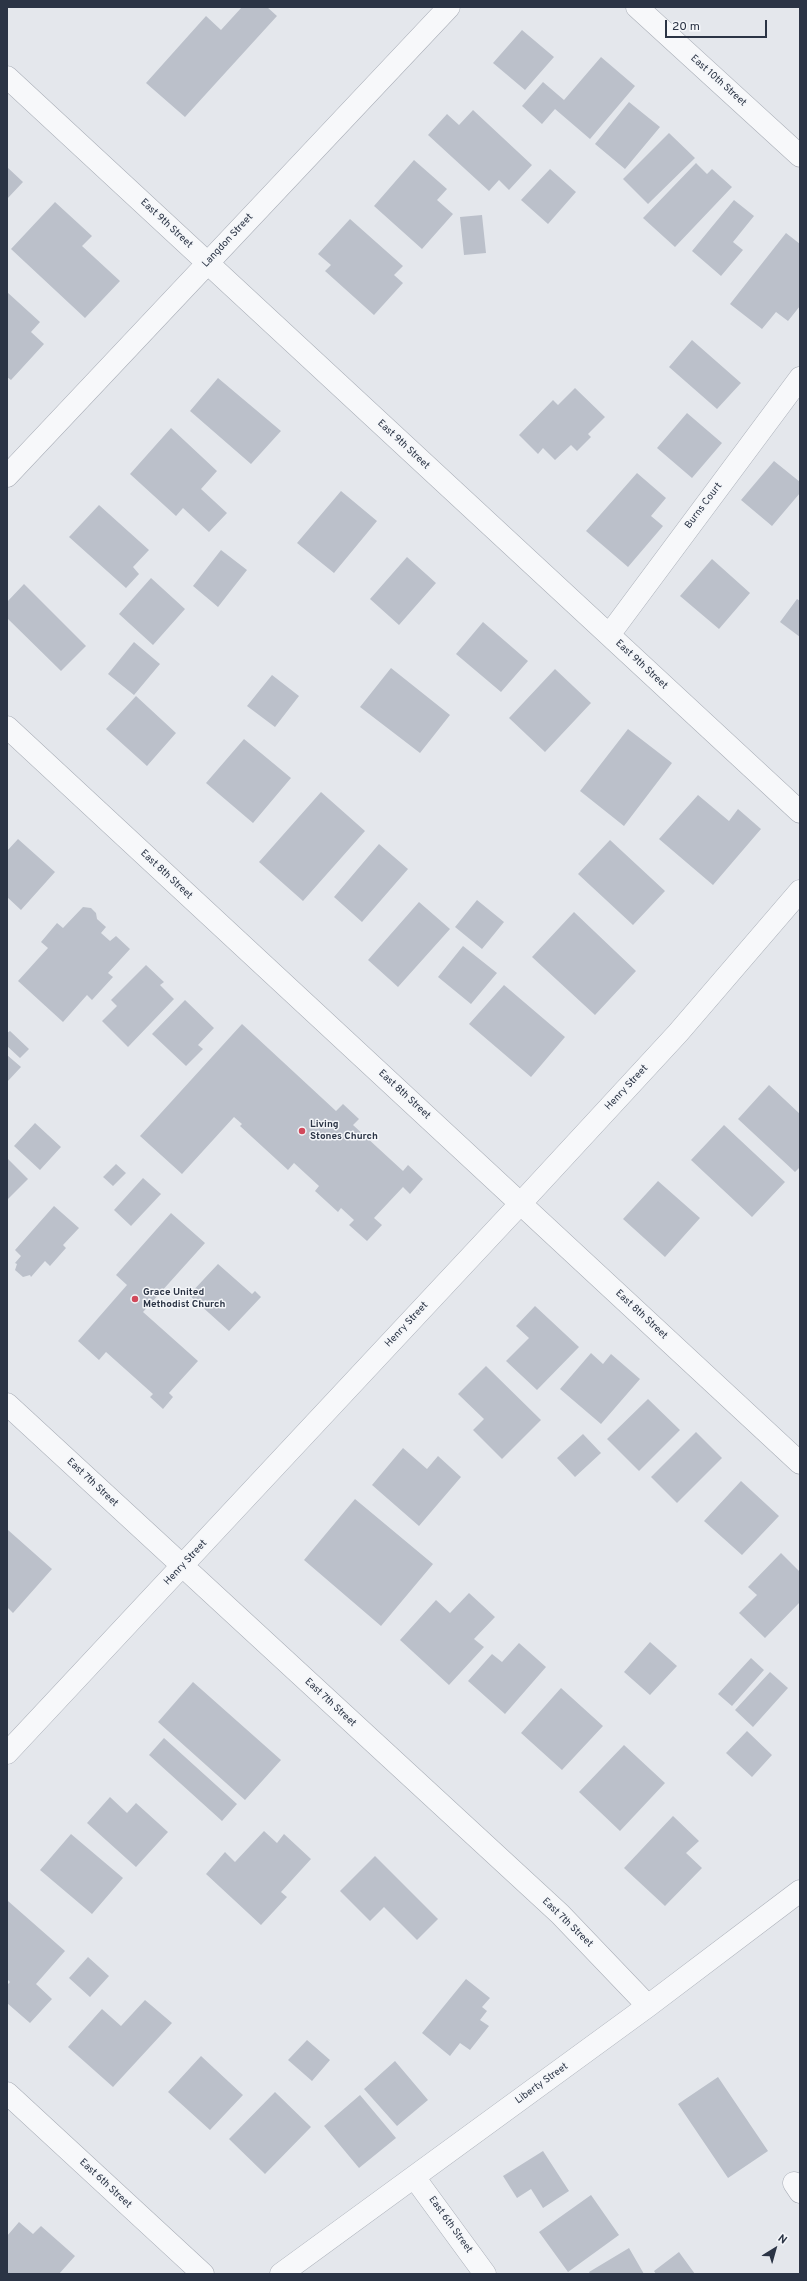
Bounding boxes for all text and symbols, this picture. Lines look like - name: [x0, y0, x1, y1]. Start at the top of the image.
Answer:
- scale bar: [667, 12, 769, 38]
- text: 20 m: [672, 19, 700, 35]
- street label: East 10th Street: [688, 53, 748, 109]
- street label: East 9th Street: [137, 197, 195, 251]
- street label: Langdon Street: [200, 212, 256, 270]
- street label: East 9th Street: [374, 418, 432, 472]
- street label: Burns Court: [683, 481, 725, 531]
- street label: East 9th Street: [612, 638, 670, 692]
- street label: East 8th Street: [137, 848, 195, 902]
- street label: Henry Street: [603, 1063, 651, 1113]
- street label: East 8th Street: [375, 1068, 433, 1122]
- place label: Living Stones Church: [310, 1119, 378, 1142]
- marker: Living Stones Church: [297, 1126, 307, 1136]
- place label: Grace United Methodist Church: [143, 1287, 225, 1310]
- street label: East 8th Street: [612, 1288, 670, 1342]
- marker: Grace United Methodist Church: [130, 1294, 140, 1304]
- street label: Henry Street: [383, 1300, 431, 1350]
- street label: East 7th Street: [64, 1456, 120, 1510]
- street label: Henry Street: [162, 1538, 210, 1588]
- street label: East 7th Street: [302, 1676, 358, 1730]
- street label: East 7th Street: [539, 1896, 595, 1950]
- street label: Liberty Street: [513, 2061, 571, 2107]
- street label: East 6th Street: [76, 2157, 134, 2211]
- street label: East 6th Street: [425, 2194, 475, 2256]
- north arrow: [755, 2229, 795, 2269]
- text: N: [775, 2231, 790, 2247]

